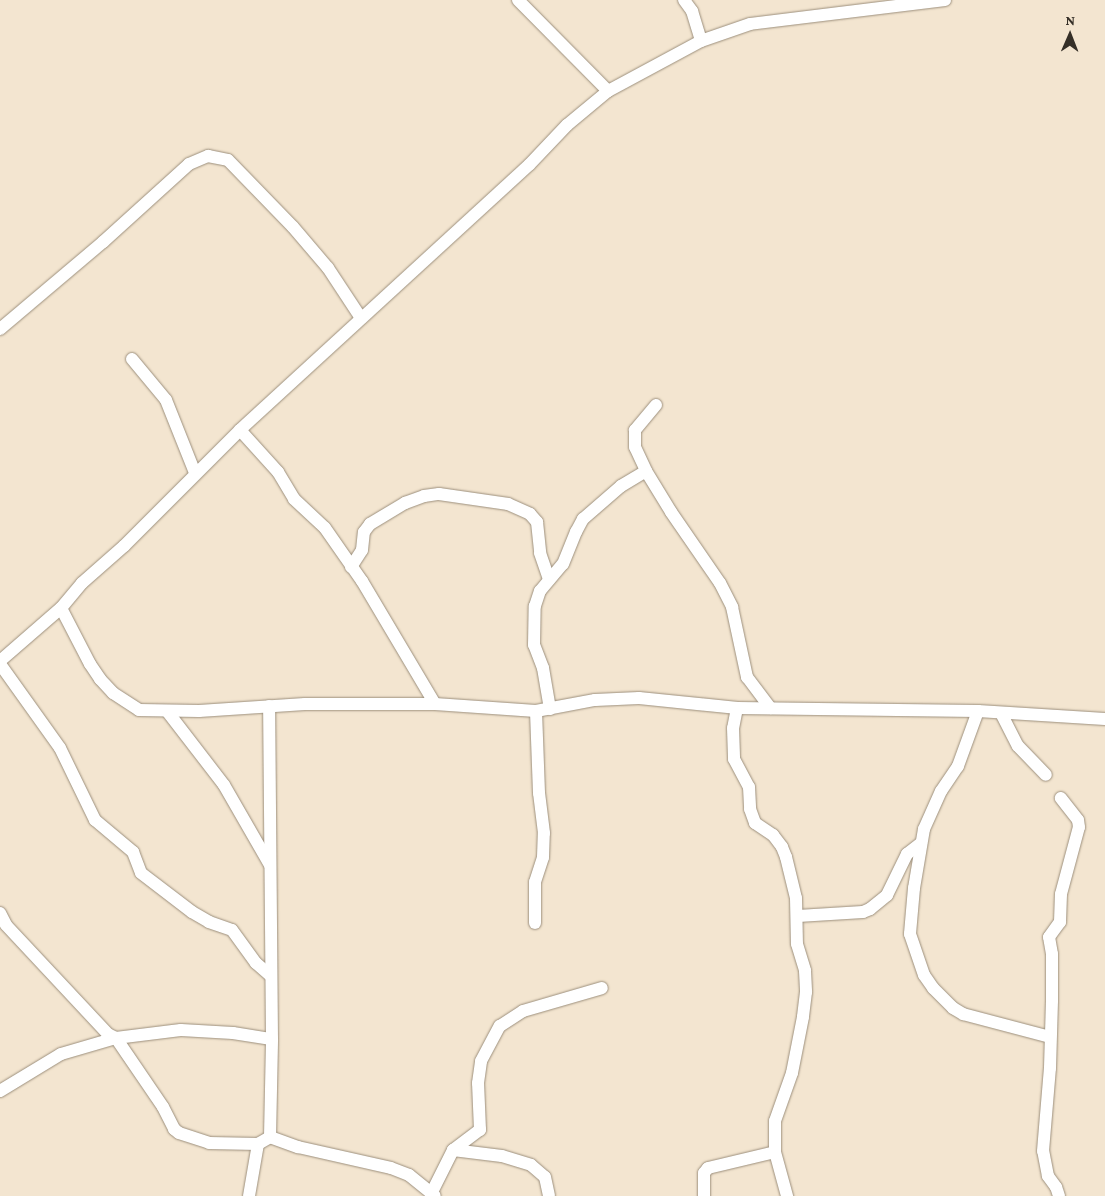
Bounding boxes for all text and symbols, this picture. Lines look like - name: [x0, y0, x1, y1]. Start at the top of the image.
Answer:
- north arrow: [1045, 10, 1095, 60]
- text: N: [1065, 12, 1075, 28]

